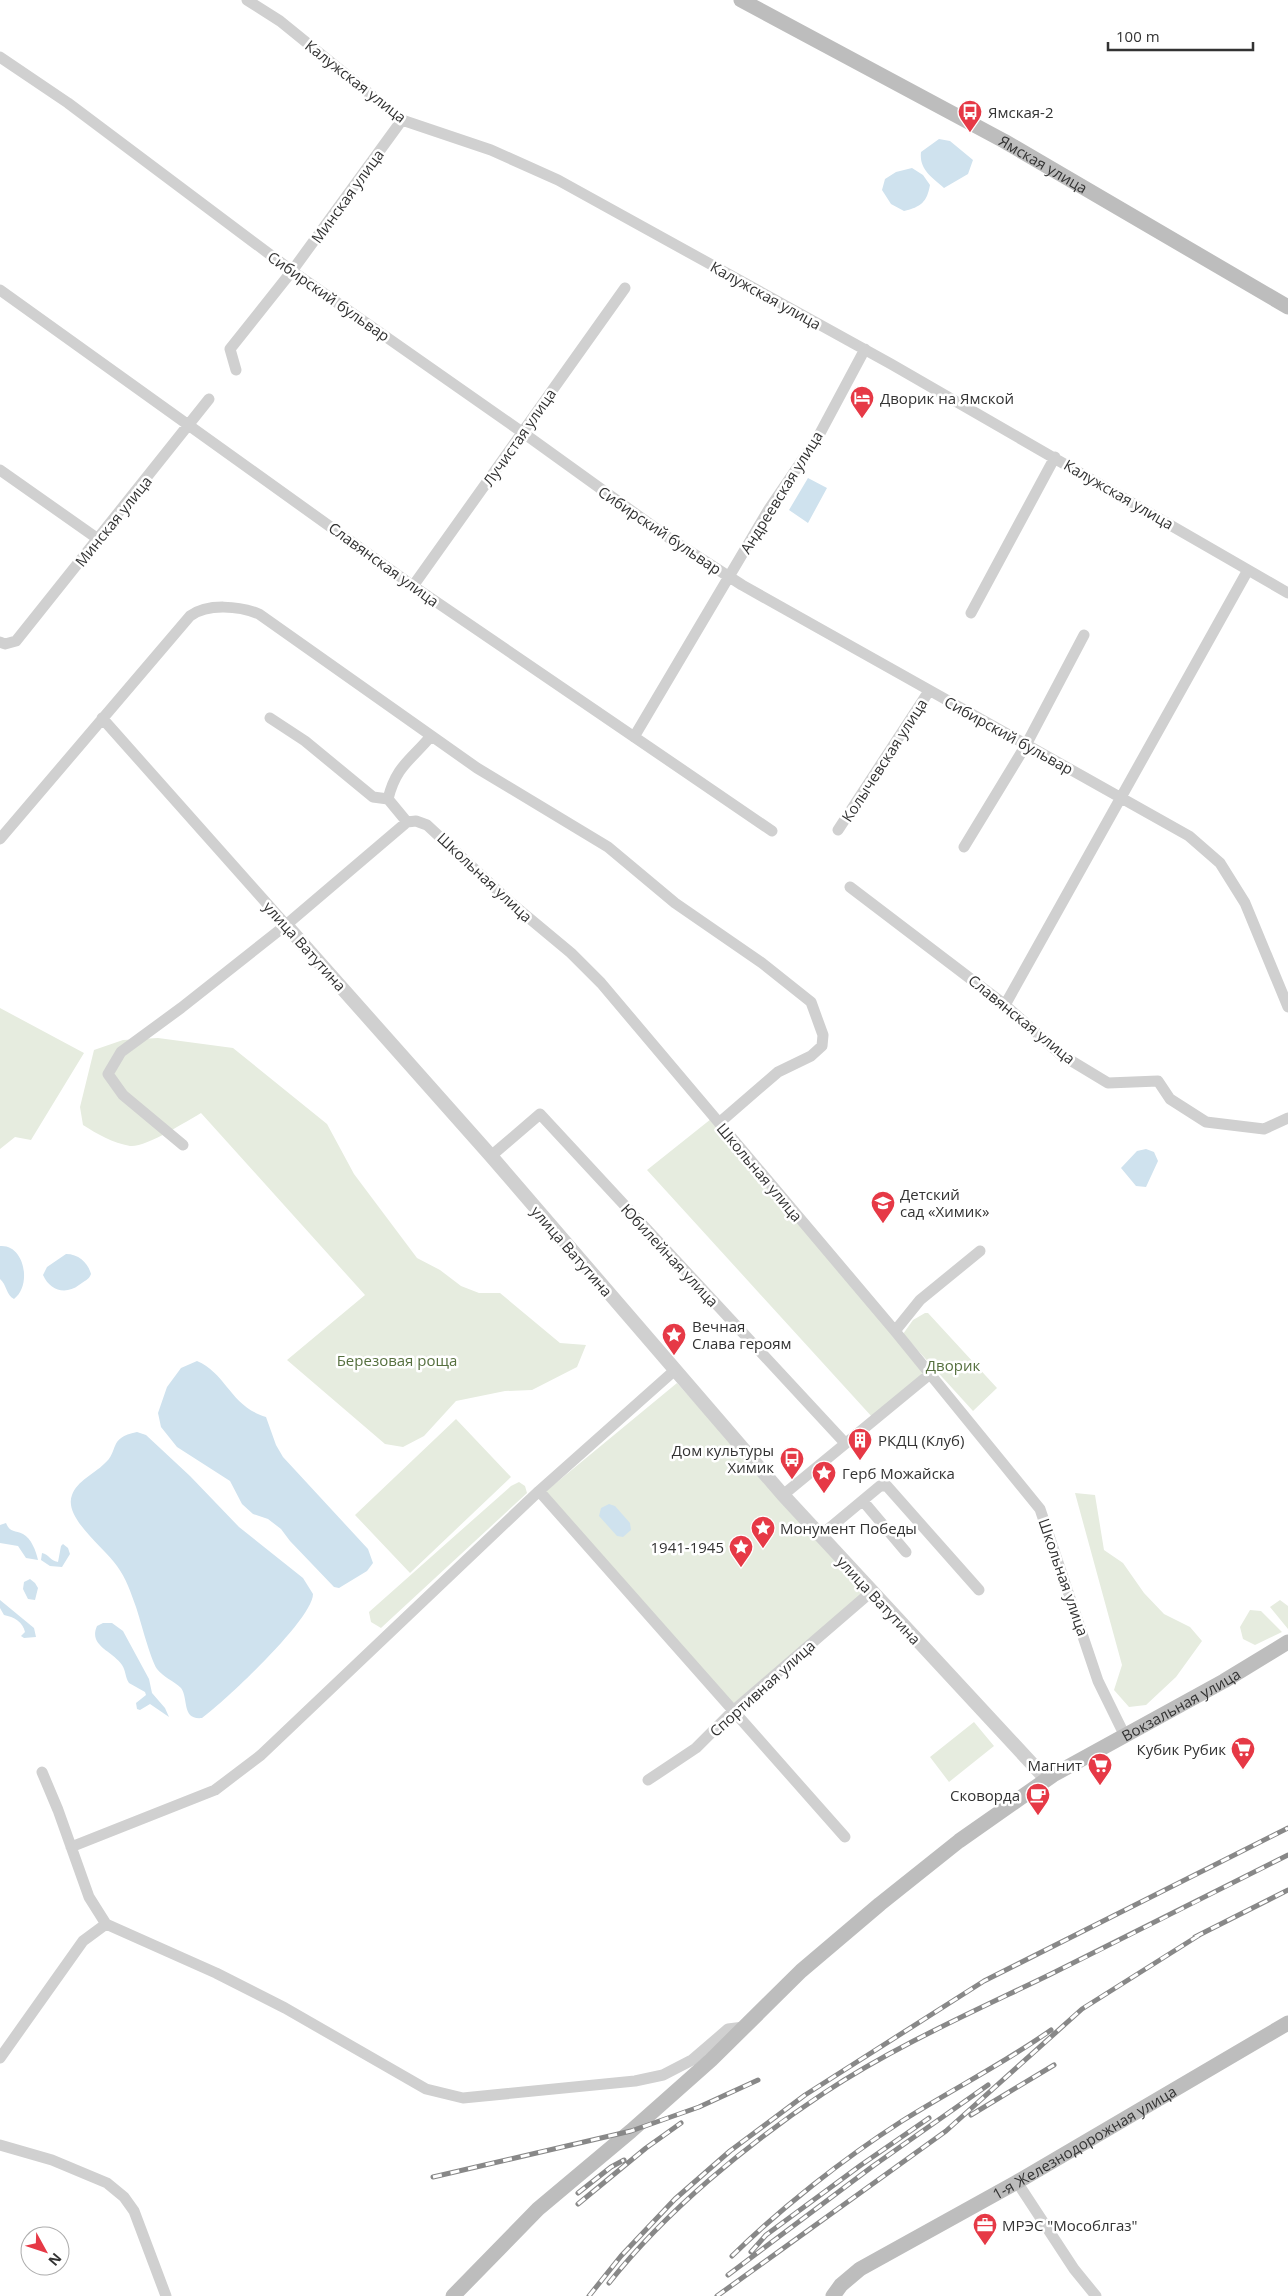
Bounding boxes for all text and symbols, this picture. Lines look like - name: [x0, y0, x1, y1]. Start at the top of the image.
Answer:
- scale bar: [1108, 20, 1253, 52]
- text: 100 m: [1116, 26, 1160, 46]
- street label: Калужская улица: [301, 35, 411, 127]
- bus stop icon: Ямская-2: [957, 99, 983, 133]
- place label: Ямская-2: [988, 102, 1053, 122]
- street label: Ямская улица: [995, 130, 1091, 198]
- street label: Минская улица: [306, 145, 388, 247]
- street label: Сибирский бульвар: [264, 246, 394, 346]
- street label: Калужская улица: [707, 256, 825, 334]
- street label: Лучистая улица: [478, 384, 560, 490]
- hotel icon: Дворик на Ямской: [849, 385, 875, 419]
- place label: Дворик на Ямской: [880, 388, 1014, 408]
- street label: Андреевская улица: [735, 427, 827, 557]
- street label: Калужская улица: [1061, 454, 1177, 534]
- street label: Минская улица: [70, 471, 156, 571]
- street label: Сибирский бульвар: [595, 481, 725, 579]
- street label: Славянская улица: [325, 517, 443, 611]
- street label: Сибирский бульвар: [941, 691, 1077, 779]
- street label: Колычевская улица: [837, 694, 931, 826]
- street label: Школьная улица: [433, 828, 537, 926]
- street label: улица Ватутина: [259, 897, 351, 995]
- street label: Славянская улица: [965, 970, 1079, 1068]
- street label: Школьная улица: [713, 1118, 807, 1226]
- place label: Детский сад «Химик»: [900, 1184, 989, 1221]
- school or university icon: Детский сад «Химик»: [870, 1190, 896, 1224]
- street label: Юбилейная улица: [617, 1199, 723, 1311]
- street label: улица Ватутина: [527, 1201, 617, 1301]
- place label: Вечная Слава героям: [692, 1316, 792, 1353]
- place icon: Вечная Слава героям: [661, 1322, 687, 1356]
- park label: Березовая роща: [337, 1350, 457, 1370]
- park label: Дворик: [926, 1355, 980, 1375]
- building icon: РКДЦ (Клуб): [847, 1427, 873, 1461]
- place label: РКДЦ (Клуб): [878, 1430, 964, 1450]
- place label: Дом культуры Химик: [672, 1440, 774, 1477]
- bus stop icon: Дом культуры Химик: [779, 1446, 805, 1480]
- place icon: Герб Можайска: [811, 1460, 837, 1494]
- place label: Герб Можайска: [842, 1463, 955, 1483]
- place icon: Монумент Победы: [750, 1515, 776, 1549]
- street label: Школьная улица: [1035, 1516, 1093, 1638]
- place label: Монумент Победы: [780, 1518, 917, 1538]
- place icon: 1941-1945: [728, 1534, 754, 1568]
- place label: 1941-1945: [651, 1537, 724, 1557]
- street label: улица Ватутина: [833, 1551, 925, 1649]
- street label: Спортивная улица: [705, 1635, 819, 1741]
- street label: Вокзальная улица: [1118, 1663, 1244, 1745]
- supermarket icon: Кубик Рубик: [1230, 1736, 1256, 1770]
- place label: Кубик Рубик: [1136, 1739, 1226, 1759]
- supermarket icon: Магнит: [1087, 1752, 1113, 1786]
- place label: Магнит: [1028, 1755, 1082, 1775]
- cafe icon: Сковорда: [1025, 1782, 1051, 1816]
- place label: Сковорда: [950, 1785, 1020, 1805]
- street label: 1-я Железнодорожная улица: [989, 2081, 1180, 2204]
- office icon: МРЭС "Мособлгаз": [972, 2212, 998, 2246]
- place label: МРЭС "Мособлгаз": [1002, 2215, 1138, 2235]
- north arrow: [20, 2226, 70, 2276]
- text: N: [44, 2249, 66, 2270]

